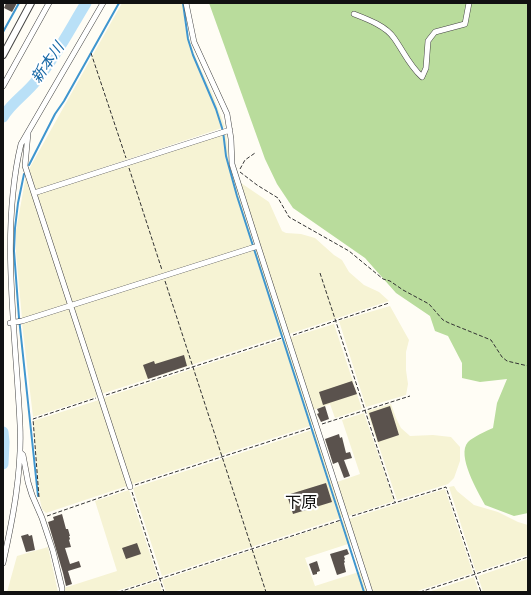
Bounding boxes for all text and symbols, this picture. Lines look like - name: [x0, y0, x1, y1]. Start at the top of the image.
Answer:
- water label: 新本川: [28, 39, 68, 87]
- district label: 下原: [285, 493, 317, 513]

